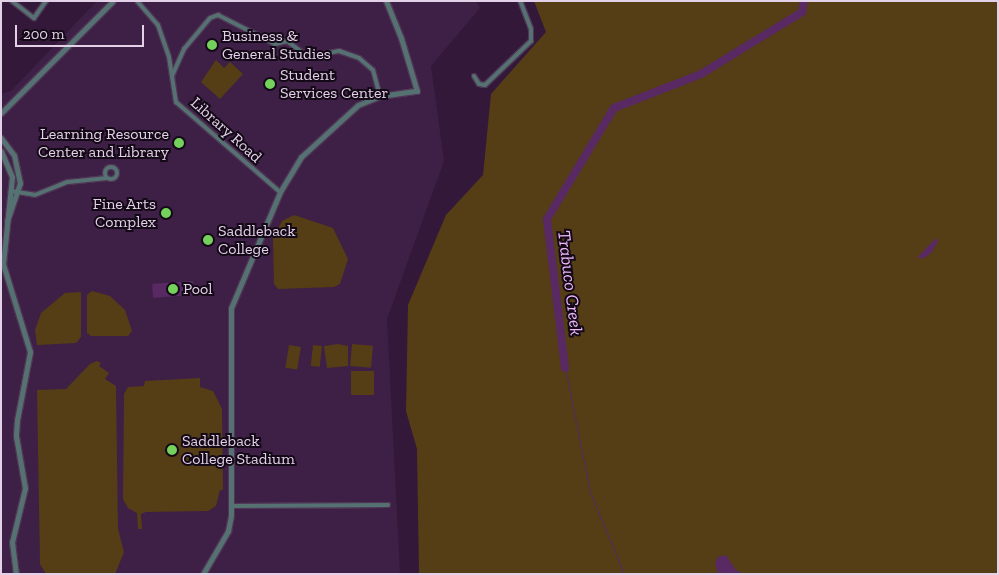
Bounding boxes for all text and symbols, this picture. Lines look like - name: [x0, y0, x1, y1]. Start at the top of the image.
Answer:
- scale bar: [18, 15, 146, 47]
- text: 200 m: [23, 25, 64, 43]
- place label: Business & General Studies: [222, 26, 331, 64]
- marker: Business & General Studies: [206, 39, 218, 51]
- place label: Student Services Center: [280, 65, 388, 103]
- marker: Student Services Center: [264, 78, 276, 90]
- street label: Library Road: [186, 93, 266, 167]
- place label: Learning Resource Center and Library: [38, 124, 169, 162]
- marker: Learning Resource Center and Library: [173, 137, 185, 149]
- place label: Fine Arts Complex: [92, 194, 156, 232]
- marker: Fine Arts Complex: [160, 207, 172, 219]
- place label: Saddleback College: [218, 221, 296, 259]
- water label: Trabuco Creek: [553, 229, 587, 337]
- marker: Saddleback College: [202, 234, 214, 246]
- place label: Pool: [183, 279, 213, 299]
- marker: Pool: [167, 283, 179, 295]
- place label: Saddleback College Stadium: [182, 431, 295, 469]
- marker: Saddleback College Stadium: [166, 444, 178, 456]

